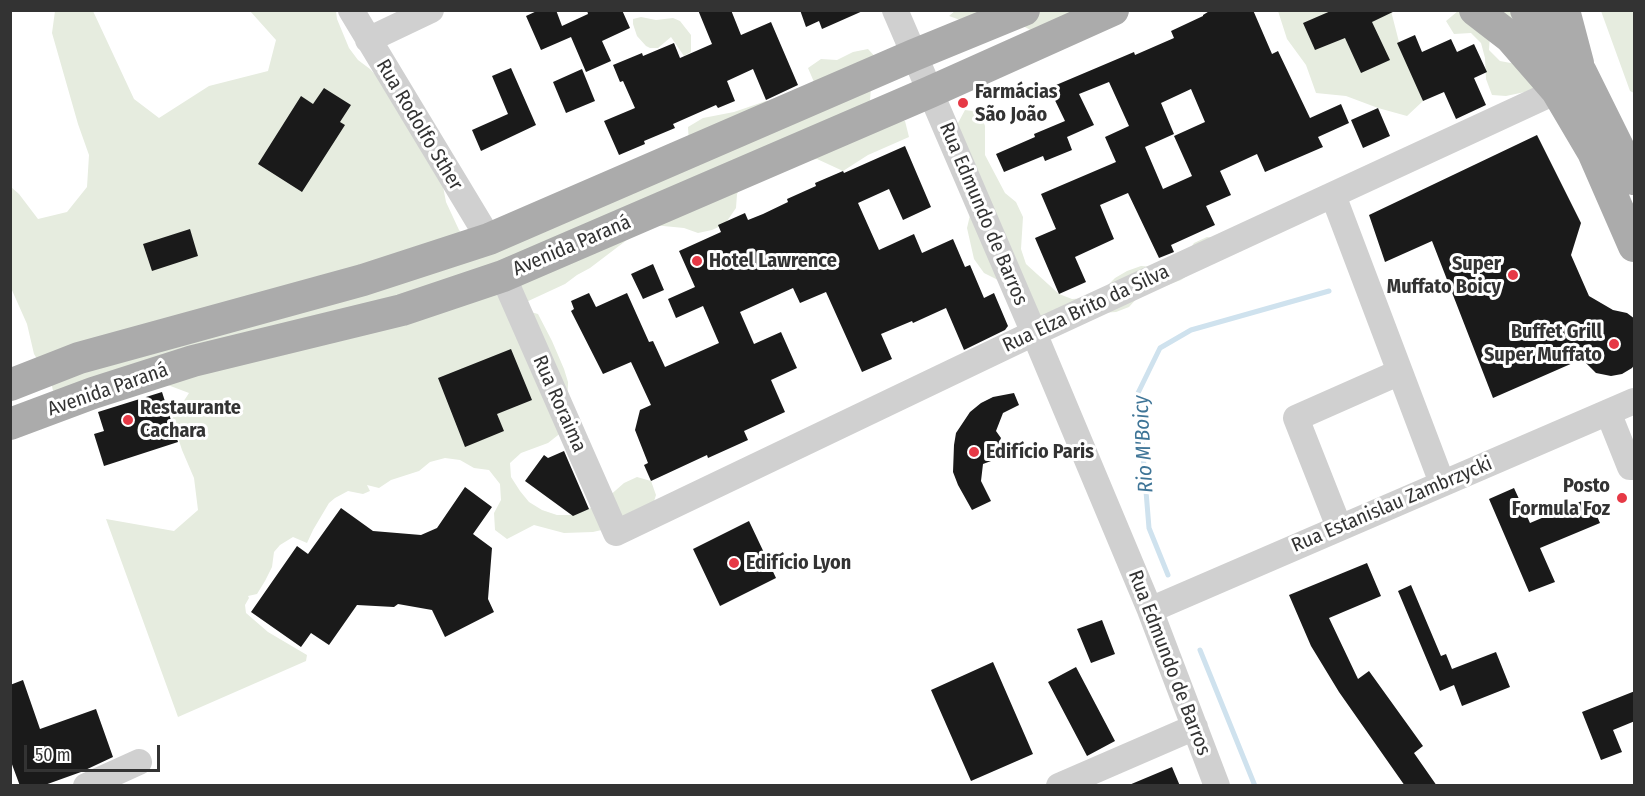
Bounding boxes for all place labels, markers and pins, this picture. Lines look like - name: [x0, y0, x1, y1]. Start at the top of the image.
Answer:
- place label: Farmácias São João: [975, 80, 1058, 127]
- marker: Farmácias São João: [956, 96, 970, 110]
- place label: Hotel Lawrence: [709, 249, 837, 273]
- place label: Super Muffato Boicy: [1387, 252, 1501, 299]
- marker: Hotel Lawrence: [690, 254, 704, 268]
- marker: Super Muffato Boicy: [1506, 268, 1520, 282]
- place label: Buffet Grill Super Muffato: [1484, 320, 1602, 367]
- marker: Buffet Grill Super Muffato: [1607, 337, 1621, 351]
- place label: Restaurante Cachara: [140, 396, 241, 443]
- marker: Restaurante Cachara: [121, 413, 135, 427]
- place label: Edifício Paris: [986, 440, 1094, 464]
- marker: Edifício Paris: [967, 445, 981, 459]
- place label: Posto Formula Foz: [1512, 474, 1610, 521]
- marker: Posto Formula Foz: [1615, 491, 1629, 505]
- place label: Edifício Lyon: [746, 551, 851, 575]
- marker: Edifício Lyon: [727, 556, 741, 570]

